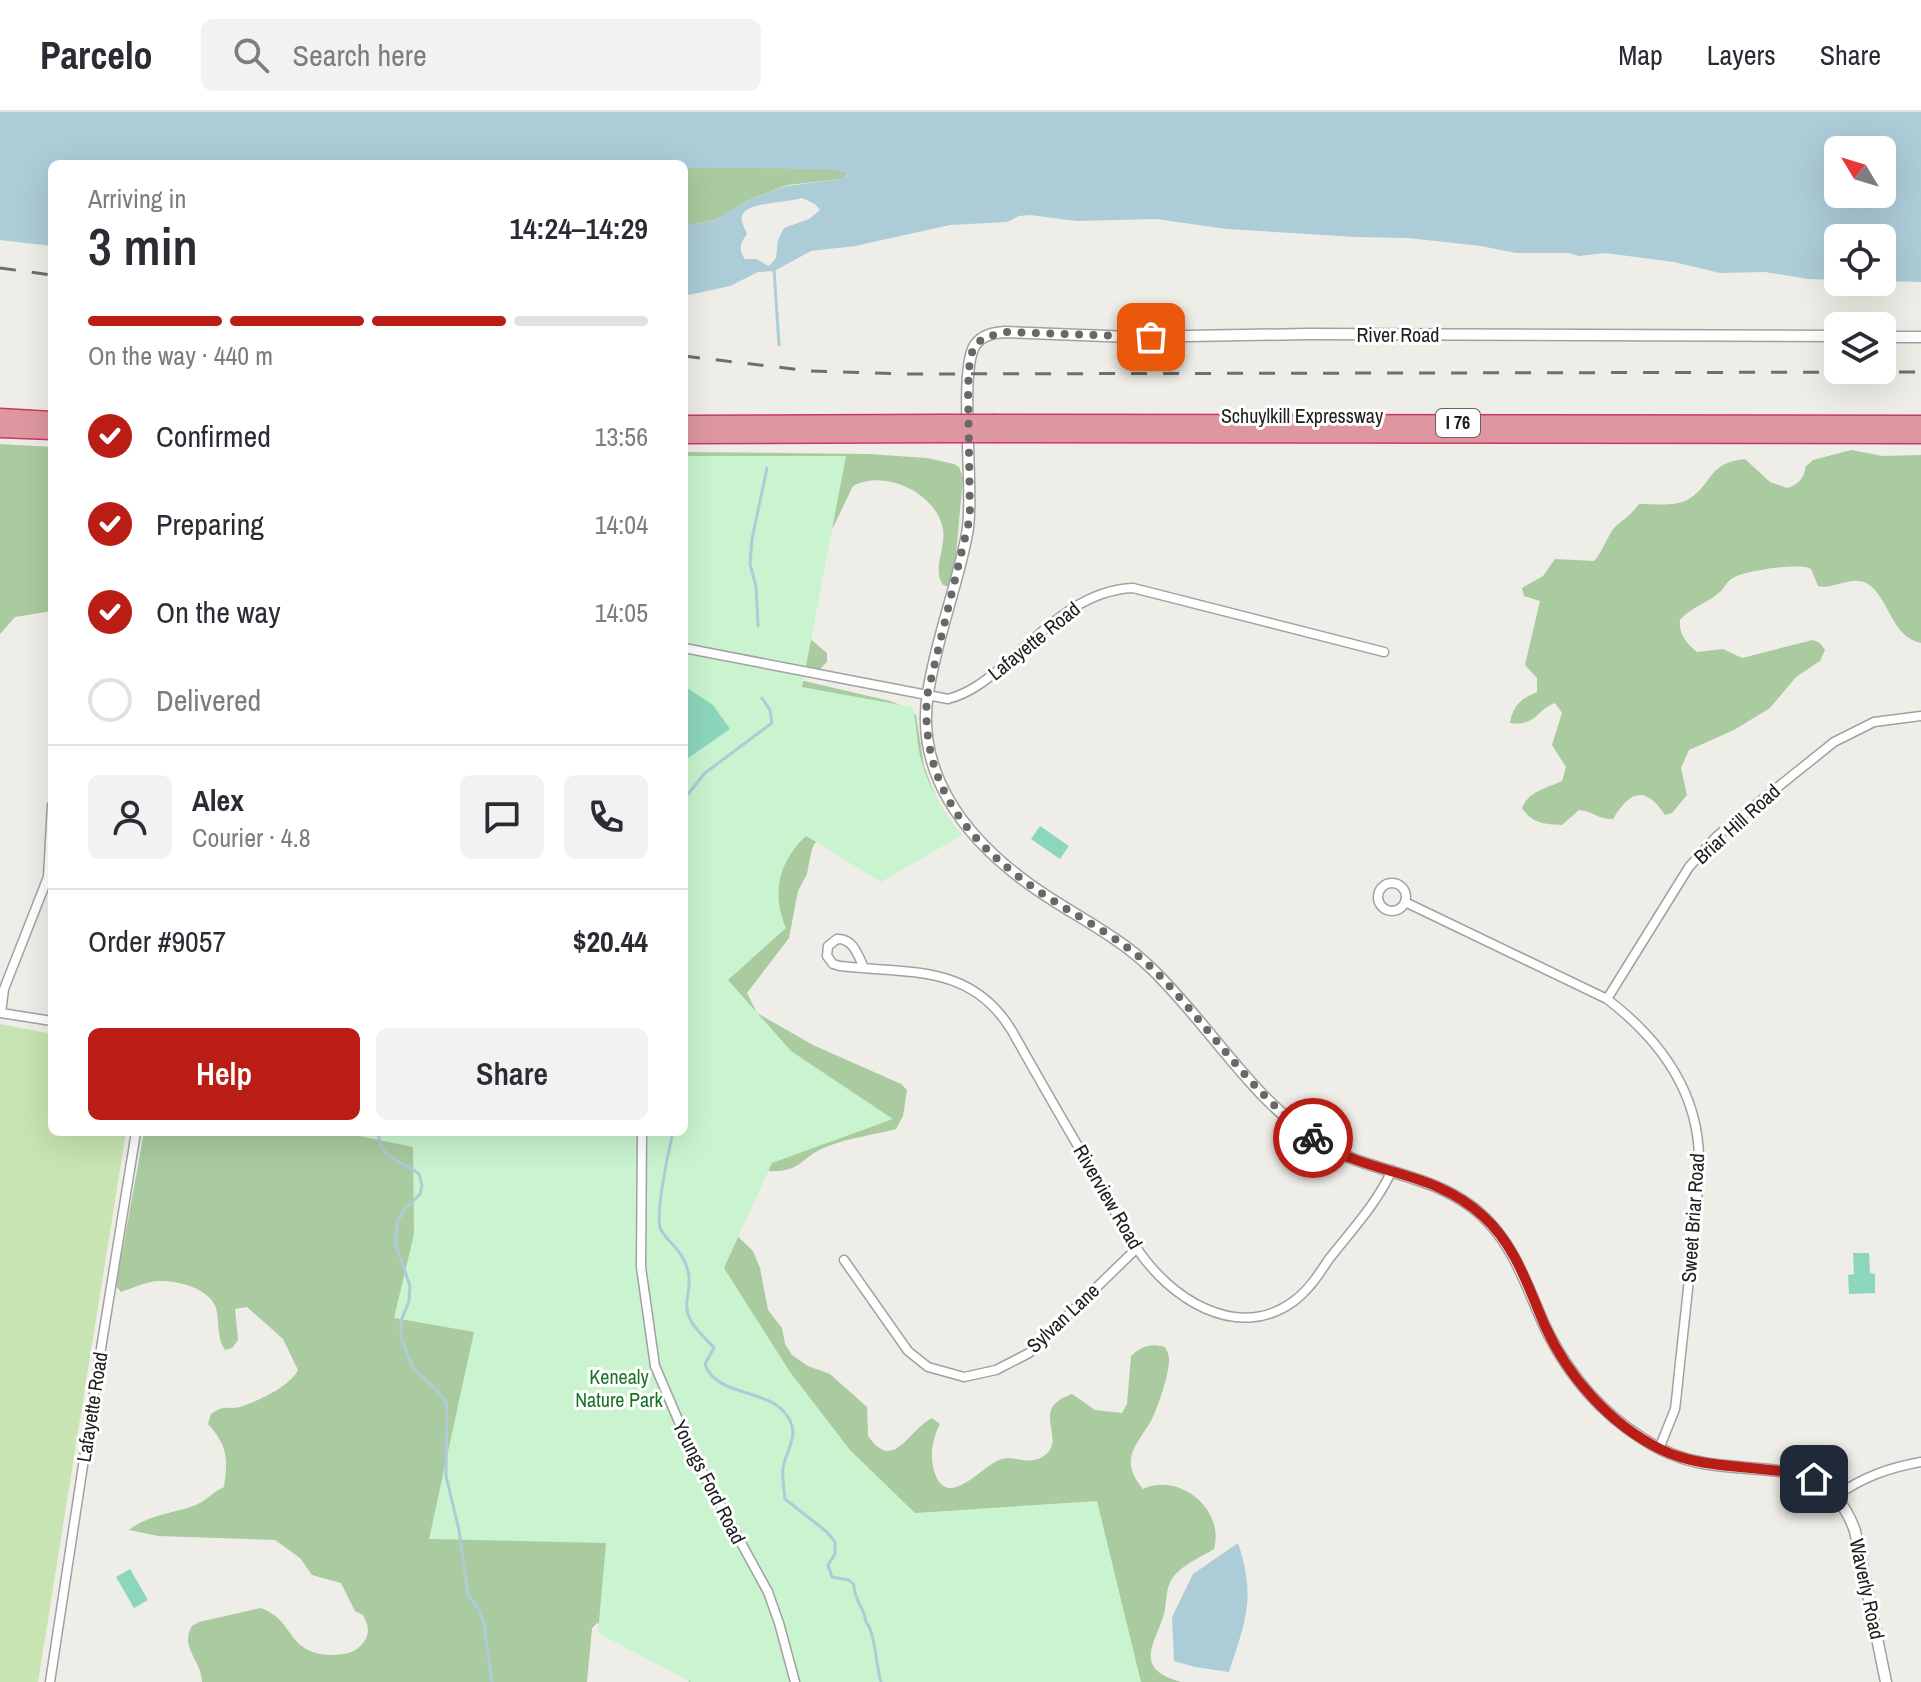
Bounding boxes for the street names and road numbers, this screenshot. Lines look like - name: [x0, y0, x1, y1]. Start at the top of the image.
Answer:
- street label: River Road: [1357, 321, 1439, 348]
- street label: Schuylkill Expressway: [1221, 402, 1384, 429]
- road number: I 76: [1436, 409, 1480, 437]
- street label: Lafayette Road: [982, 595, 1085, 686]
- street label: Briar Hill Road: [1688, 778, 1786, 870]
- street label: Riverview Road: [1068, 1139, 1149, 1254]
- street label: Sweet Briar Road: [1675, 1152, 1710, 1283]
- street label: Sylvan Lane: [1020, 1277, 1105, 1358]
- street label: Lafayette Road: [69, 1350, 114, 1464]
- street label: Youngs Ford Road: [667, 1415, 752, 1548]
- street label: Waverly Road: [1844, 1536, 1891, 1642]

